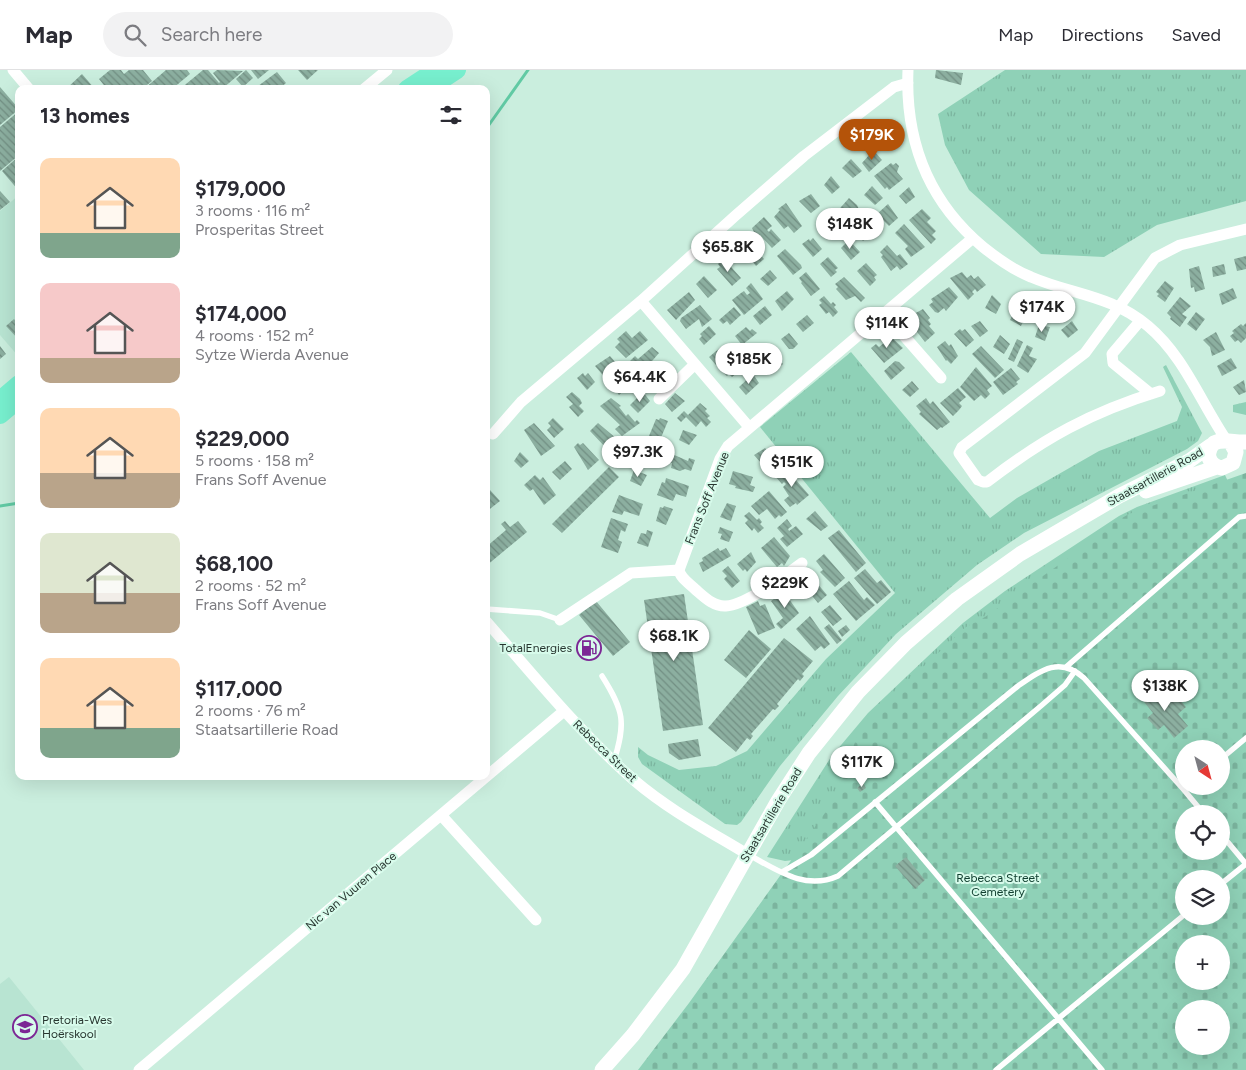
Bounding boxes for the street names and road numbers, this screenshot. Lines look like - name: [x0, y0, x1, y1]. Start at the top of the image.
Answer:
- street label: Staatsartillerie Road: [1105, 445, 1205, 509]
- street label: Frans Soff Avenue: [682, 449, 732, 546]
- street label: Rebecca Street: [570, 717, 640, 785]
- street label: Staatsartillerie Road: [737, 765, 805, 865]
- street label: Nic van Vuuren Place: [303, 849, 400, 933]

